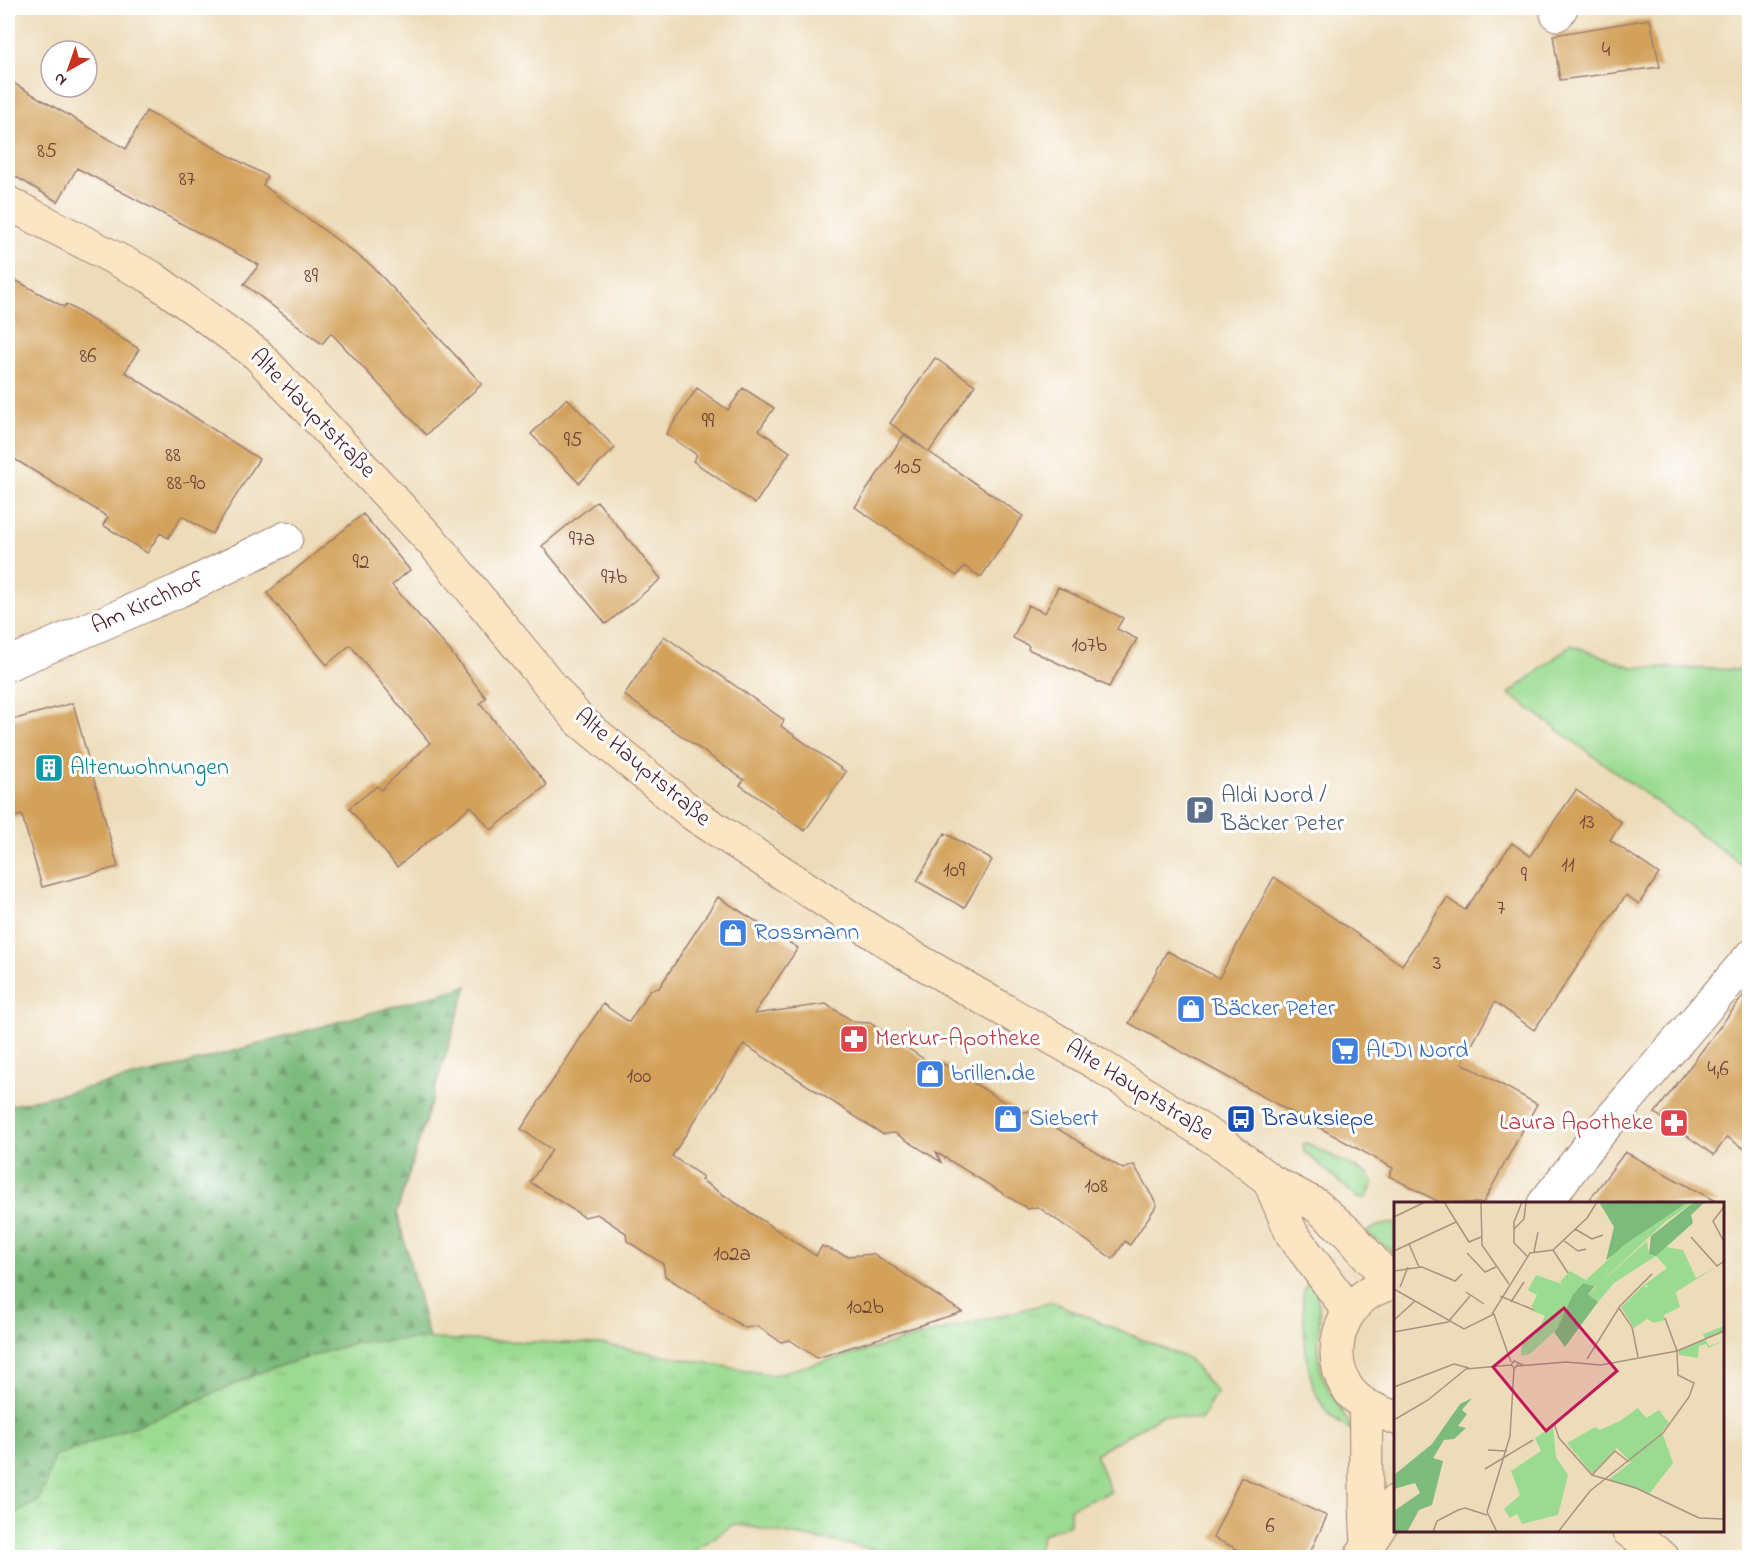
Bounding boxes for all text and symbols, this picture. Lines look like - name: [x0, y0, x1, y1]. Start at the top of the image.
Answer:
- house number: 4: [1602, 36, 1611, 66]
- north arrow: [39, 39, 99, 99]
- text: N: [49, 66, 72, 92]
- house number: 85: [37, 137, 57, 167]
- house number: 87: [179, 165, 196, 195]
- house number: 89: [304, 262, 319, 292]
- street label: Alte Hauptstraße: [241, 341, 384, 487]
- house number: 86: [79, 342, 97, 372]
- house number: 99: [702, 407, 715, 437]
- house number: 95: [564, 426, 582, 456]
- house number: 88: [165, 441, 181, 471]
- house number: 105: [894, 453, 922, 483]
- house number: 88-90: [166, 469, 206, 499]
- house number: 97a: [569, 525, 595, 555]
- house number: 92: [353, 548, 369, 578]
- street label: Am Kirchhof: [86, 563, 211, 644]
- house number: 97b: [601, 563, 627, 593]
- house number: 107b: [1071, 631, 1107, 661]
- street label: Alte Hauptstraße: [566, 700, 718, 836]
- place label: Altenwohnungen: [70, 751, 229, 786]
- building icon: Altenwohnungen: [33, 752, 65, 784]
- place label: Aldi Nord / Bäcker Peter: [1220, 779, 1345, 842]
- parking icon: Aldi Nord / Bäcker Peter: [1184, 794, 1216, 826]
- house number: 13: [1579, 808, 1595, 838]
- house number: 11: [1561, 851, 1575, 881]
- house number: 109: [943, 856, 966, 886]
- house number: 9: [1521, 861, 1528, 891]
- house number: 7: [1497, 894, 1506, 924]
- place label: Rossmann: [754, 916, 859, 951]
- shop icon: Rossmann: [717, 917, 749, 949]
- house number: 3: [1433, 949, 1441, 979]
- place label: Bäcker Peter: [1211, 992, 1336, 1027]
- shop icon: Bäcker Peter: [1175, 993, 1207, 1025]
- place label: Merkur-Apotheke: [875, 1022, 1040, 1057]
- pharmacy icon: Merkur-Apotheke: [838, 1023, 870, 1055]
- street label: Alte Hauptstraße: [1058, 1031, 1220, 1151]
- place label: ALDI Nord: [1366, 1034, 1469, 1069]
- supermarket icon: ALDI Nord: [1329, 1035, 1361, 1067]
- house number: 4,6: [1707, 1055, 1729, 1085]
- place label: brillen.de: [951, 1057, 1035, 1092]
- shop icon: brillen.de: [914, 1058, 946, 1090]
- house number: 100: [627, 1062, 651, 1092]
- place label: Siebert: [1029, 1102, 1098, 1137]
- place label: Brauksiepe: [1261, 1102, 1374, 1137]
- shop icon: Siebert: [992, 1103, 1024, 1135]
- bus stop icon: Brauksiepe: [1225, 1103, 1257, 1135]
- place label: Laura Apotheke: [1499, 1106, 1653, 1141]
- pharmacy icon: Laura Apotheke: [1658, 1107, 1690, 1139]
- house number: 108: [1084, 1172, 1108, 1202]
- inset map: [1394, 1202, 1724, 1532]
- house number: 102a: [713, 1240, 751, 1270]
- house number: 102b: [846, 1293, 884, 1323]
- house number: 6: [1265, 1512, 1275, 1542]

